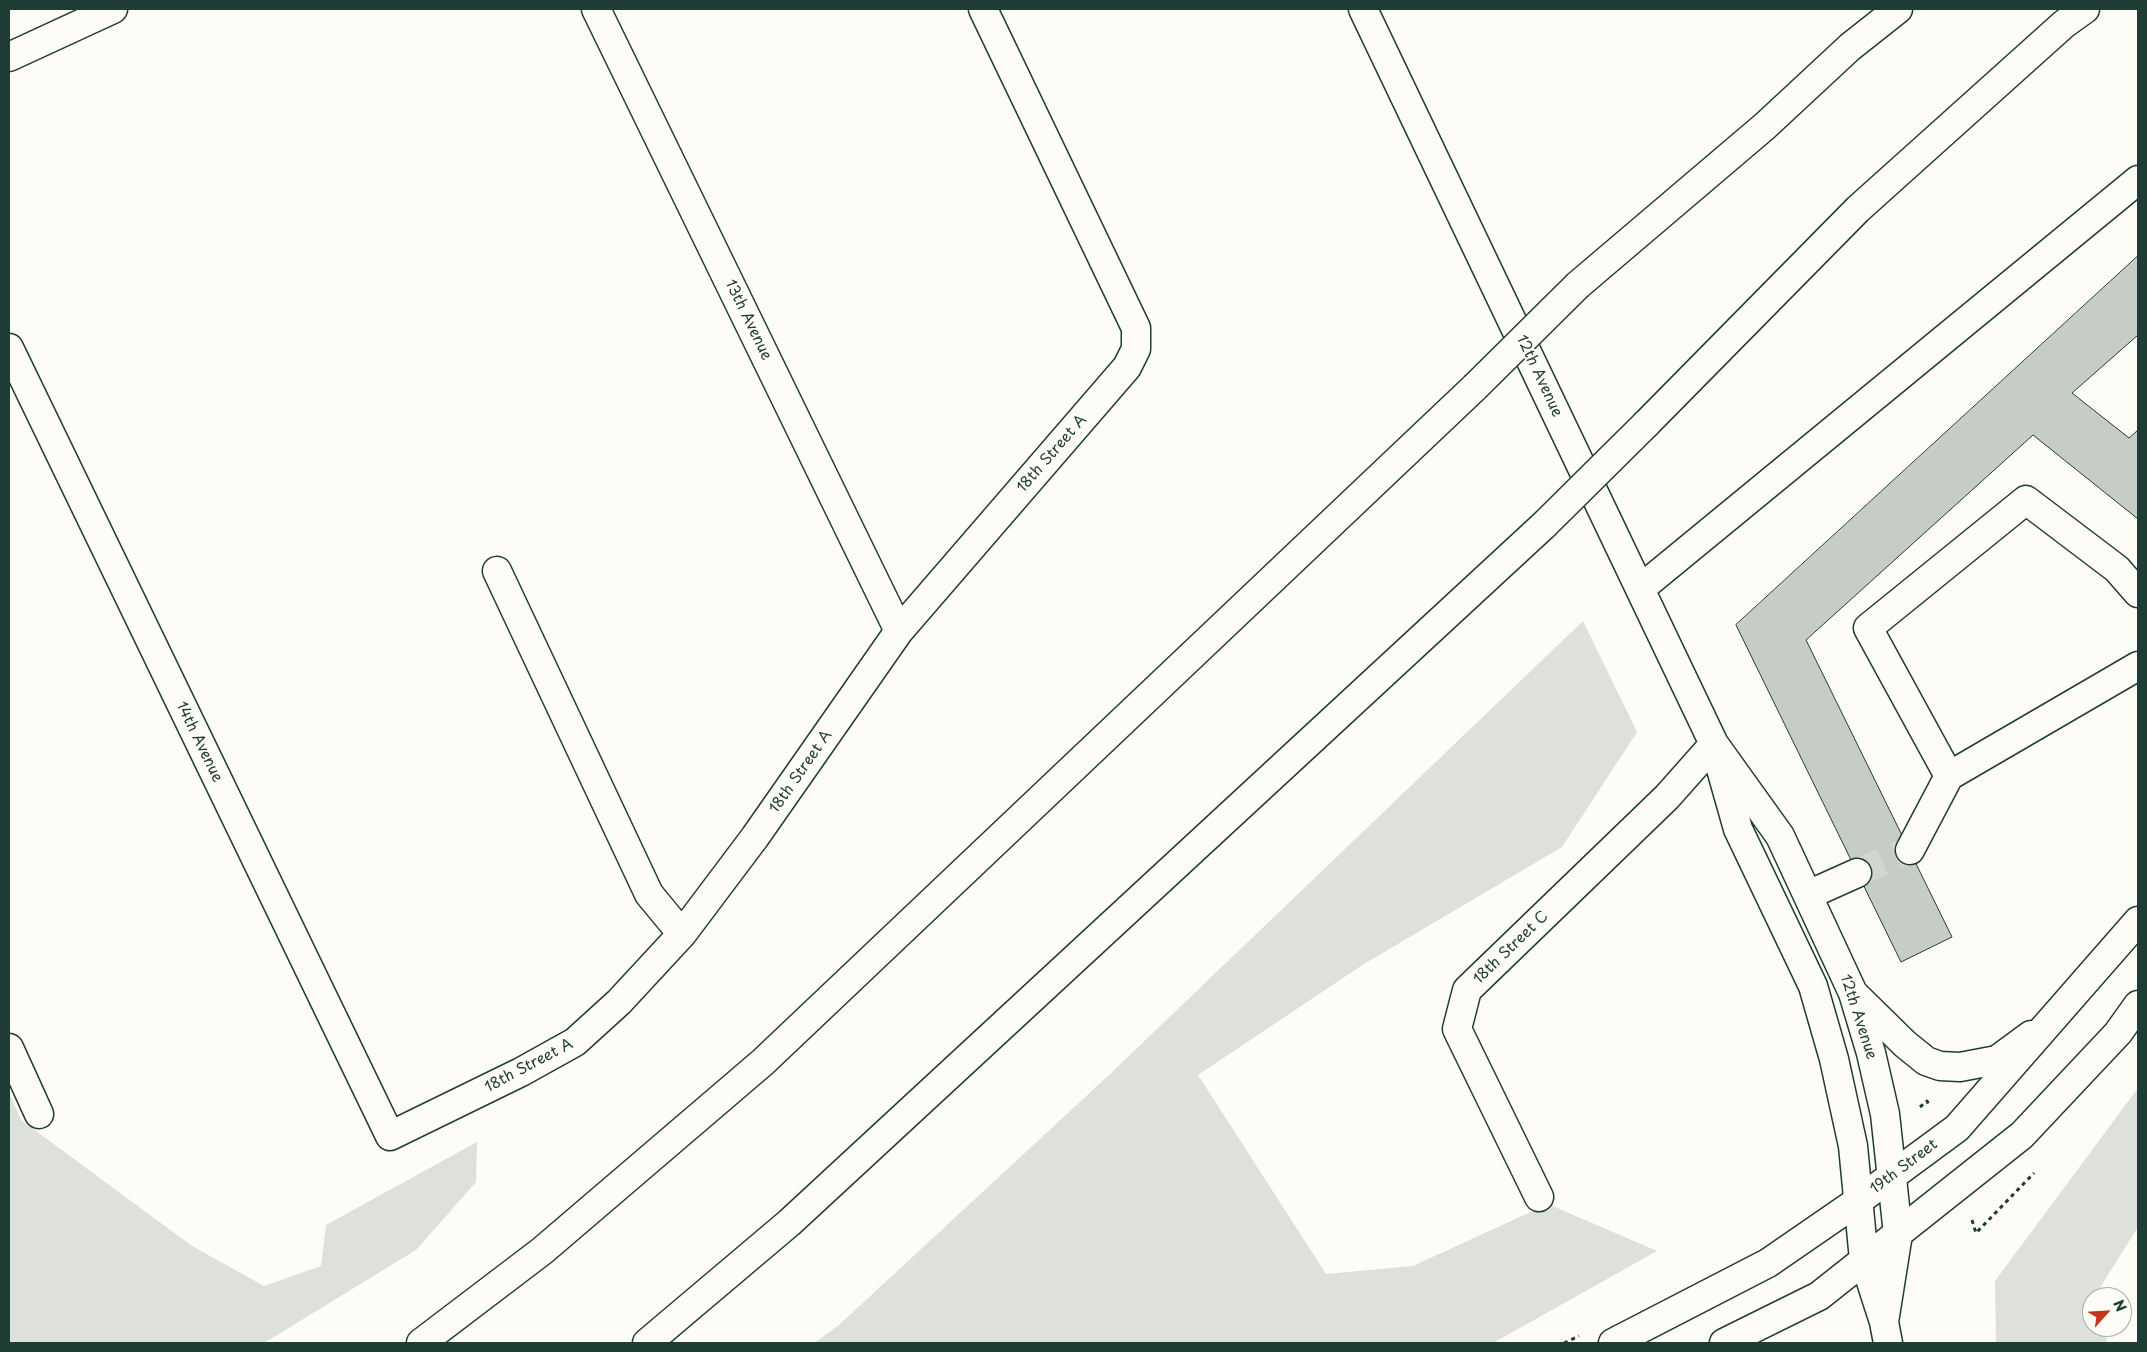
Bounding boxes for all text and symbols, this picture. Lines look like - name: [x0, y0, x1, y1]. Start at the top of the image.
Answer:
- street label: 13th Avenue: [721, 277, 775, 363]
- street label: 12th Avenue: [1512, 332, 1566, 420]
- street label: 18th Street A: [1013, 411, 1091, 497]
- street label: 14th Avenue: [172, 699, 226, 785]
- street label: 18th Street A: [766, 727, 836, 817]
- street label: 18th Street C: [1470, 908, 1552, 988]
- street label: 12th Avenue: [1836, 972, 1880, 1062]
- street label: 18th Street A: [482, 1035, 576, 1097]
- street label: 19th Street: [1867, 1136, 1941, 1198]
- north arrow: [2082, 1287, 2132, 1337]
- text: N: [2108, 1296, 2132, 1315]

